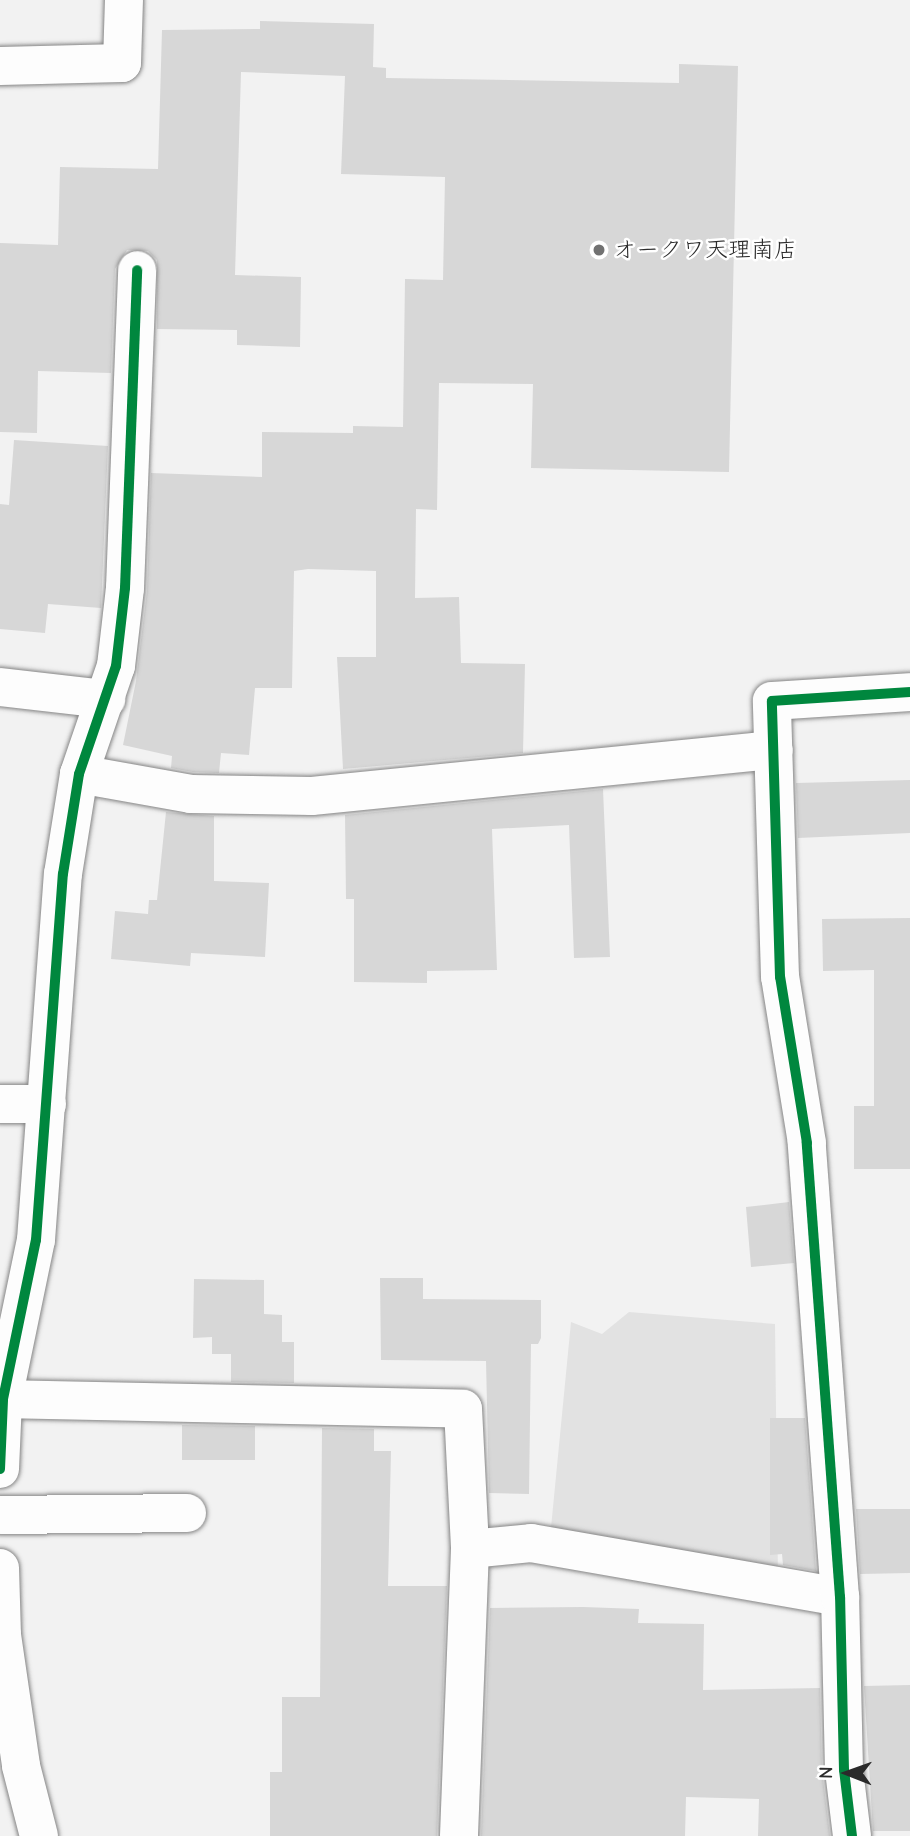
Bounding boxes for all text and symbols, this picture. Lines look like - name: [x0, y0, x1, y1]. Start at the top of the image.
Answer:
- place label: オークワ天理南店: [613, 236, 797, 264]
- marker: オークワ天理南店: [591, 242, 607, 258]
- north arrow: [812, 1738, 882, 1808]
- text: N: [815, 1766, 837, 1779]

